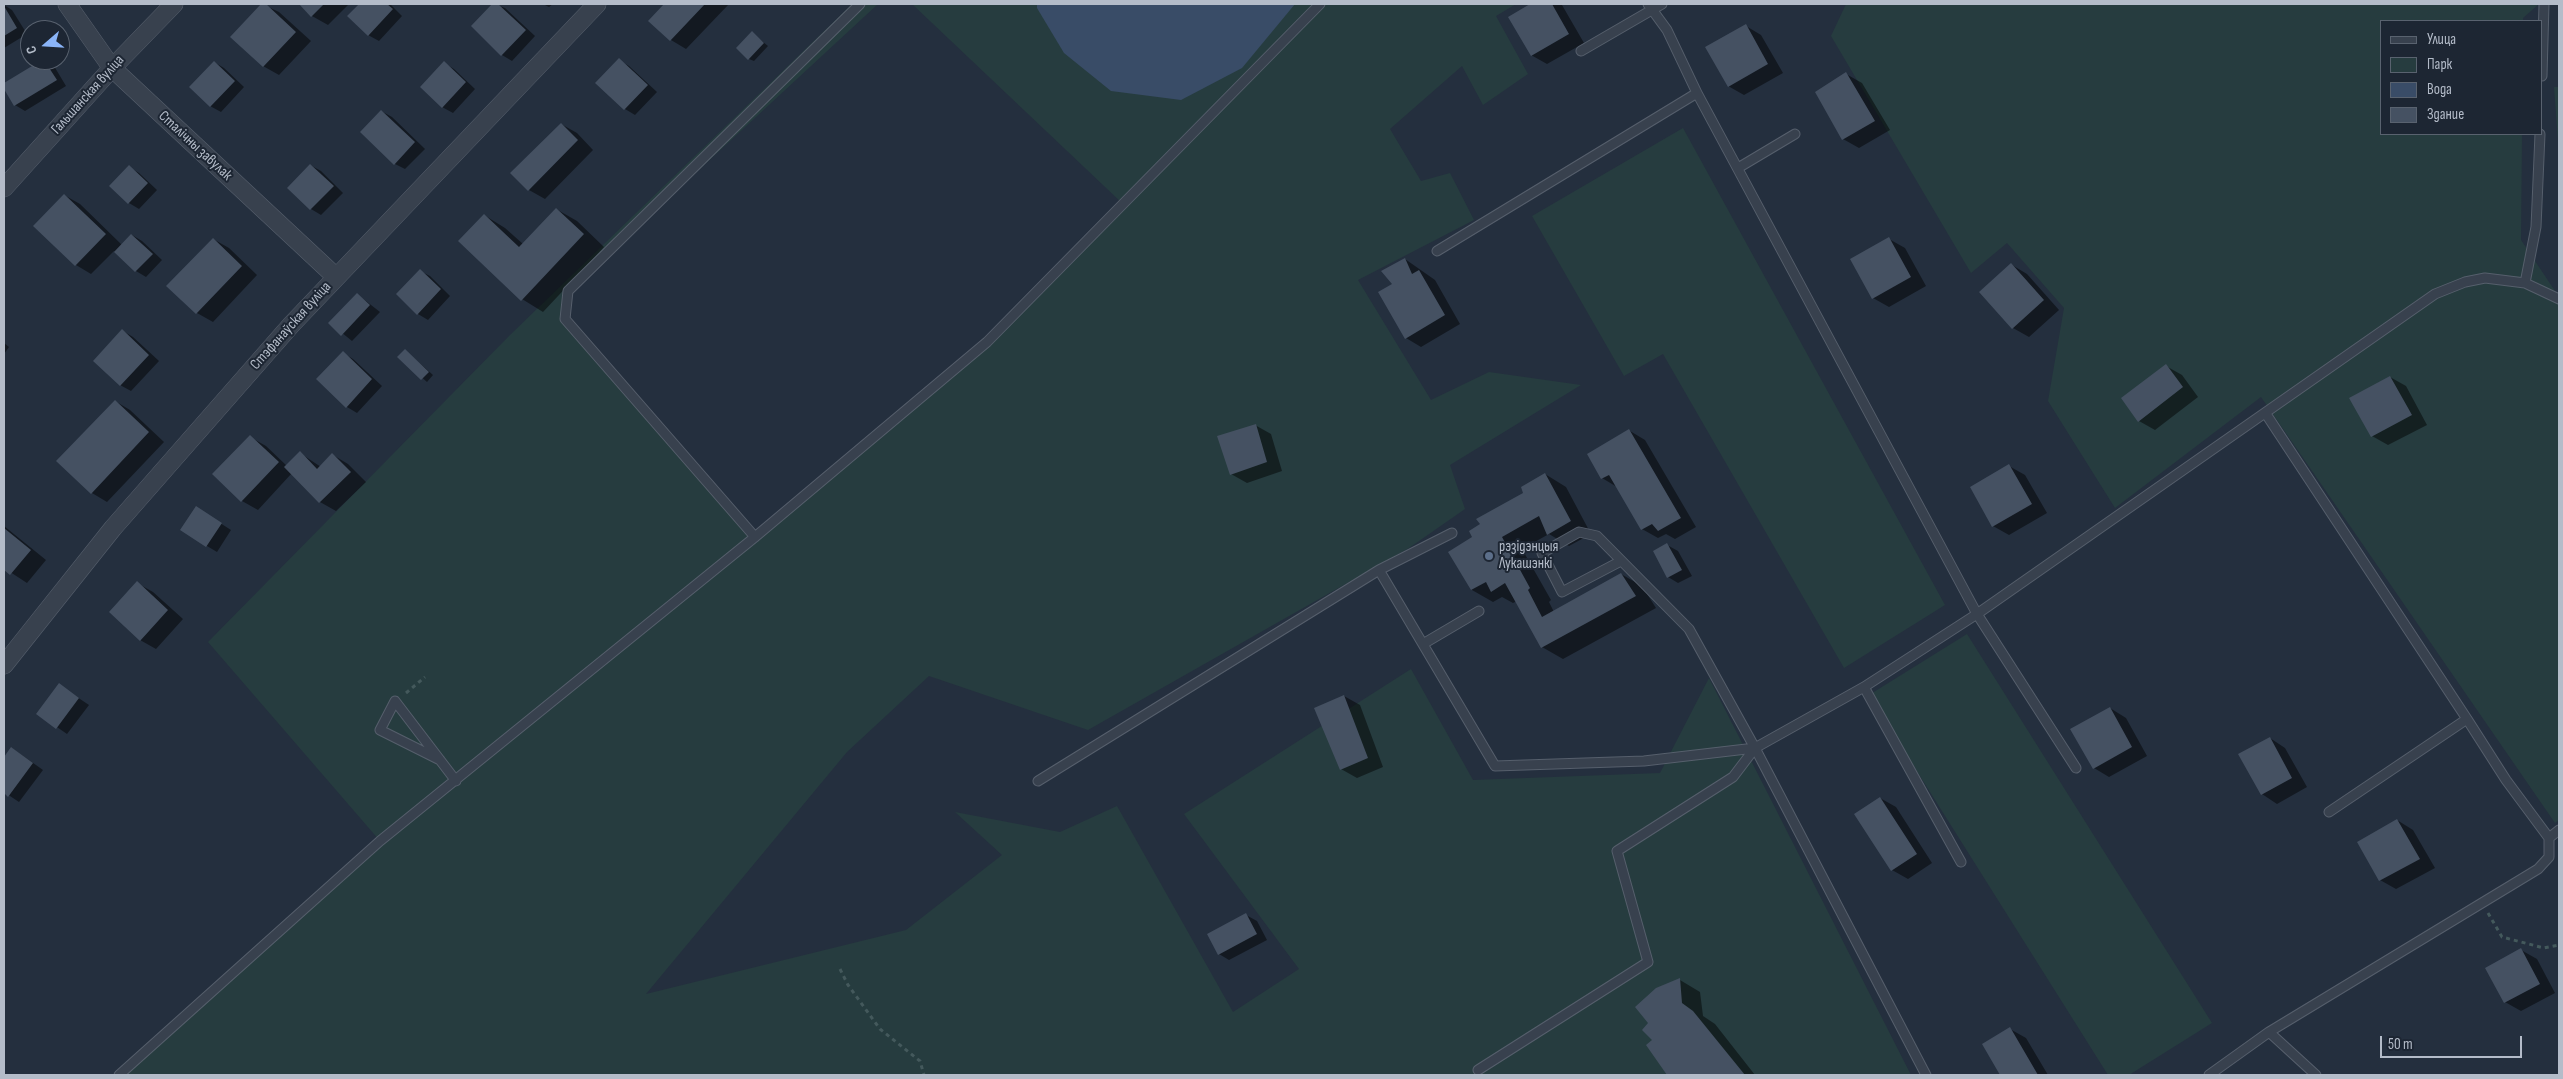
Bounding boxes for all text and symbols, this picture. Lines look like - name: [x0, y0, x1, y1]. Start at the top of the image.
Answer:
- north arrow: [20, 20, 70, 70]
- legend: [2380, 20, 2543, 135]
- text: Улица: [2427, 30, 2456, 49]
- text: С: [22, 44, 40, 56]
- street label: Гальшанская вуліца: [48, 52, 128, 138]
- text: Парк: [2427, 55, 2452, 74]
- text: Вода: [2427, 80, 2452, 99]
- text: Здание: [2427, 105, 2464, 124]
- street label: Сталічны завулак: [155, 107, 235, 185]
- street label: Стэфанаўская вуліца: [247, 278, 335, 374]
- place label: рэзідэнцыя Лукашэнкі: [1499, 538, 1558, 573]
- marker: рэзідэнцыя Лукашэнкі: [1483, 550, 1495, 562]
- scale bar: [2383, 1026, 2526, 1058]
- text: 50 m: [2388, 1035, 2413, 1054]

